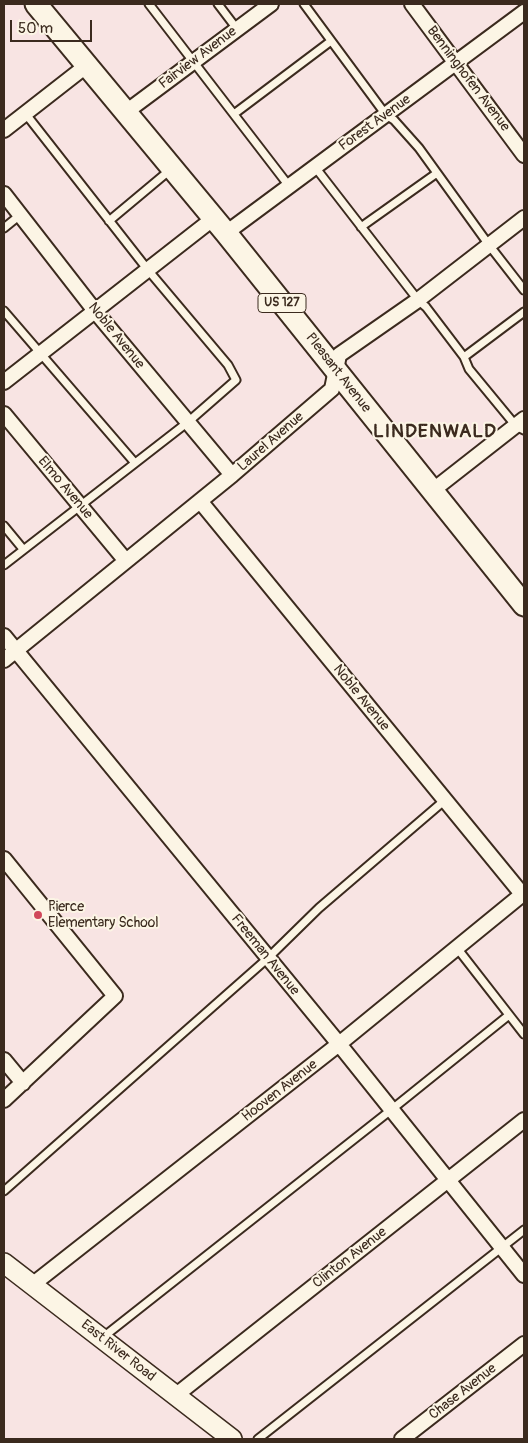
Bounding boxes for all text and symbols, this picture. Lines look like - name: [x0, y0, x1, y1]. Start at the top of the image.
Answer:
- scale bar: [12, 10, 95, 42]
- text: 50 m: [18, 19, 53, 38]
- street label: Fairview Avenue: [156, 23, 240, 93]
- street label: Benninghofen Avenue: [423, 23, 513, 135]
- street label: Forest Avenue: [336, 91, 414, 155]
- road number: US 127: [258, 294, 306, 312]
- street label: Noble Avenue: [84, 300, 148, 372]
- street label: Pleasant Avenue: [302, 330, 374, 416]
- street label: Laurel Avenue: [234, 409, 308, 475]
- district label: LINDENWALD: [372, 421, 498, 443]
- street label: Elmo Avenue: [34, 453, 96, 523]
- street label: Noble Avenue: [329, 662, 393, 734]
- place label: Pierce Elementary School: [48, 899, 159, 932]
- marker: Pierce Elementary School: [32, 909, 44, 921]
- street label: Freeman Avenue: [227, 911, 303, 999]
- street label: Hooven Avenue: [239, 1056, 321, 1126]
- street label: Clinton Avenue: [310, 1224, 390, 1292]
- street label: East River Road: [77, 1317, 159, 1385]
- street label: Chase Avenue: [426, 1360, 500, 1424]

